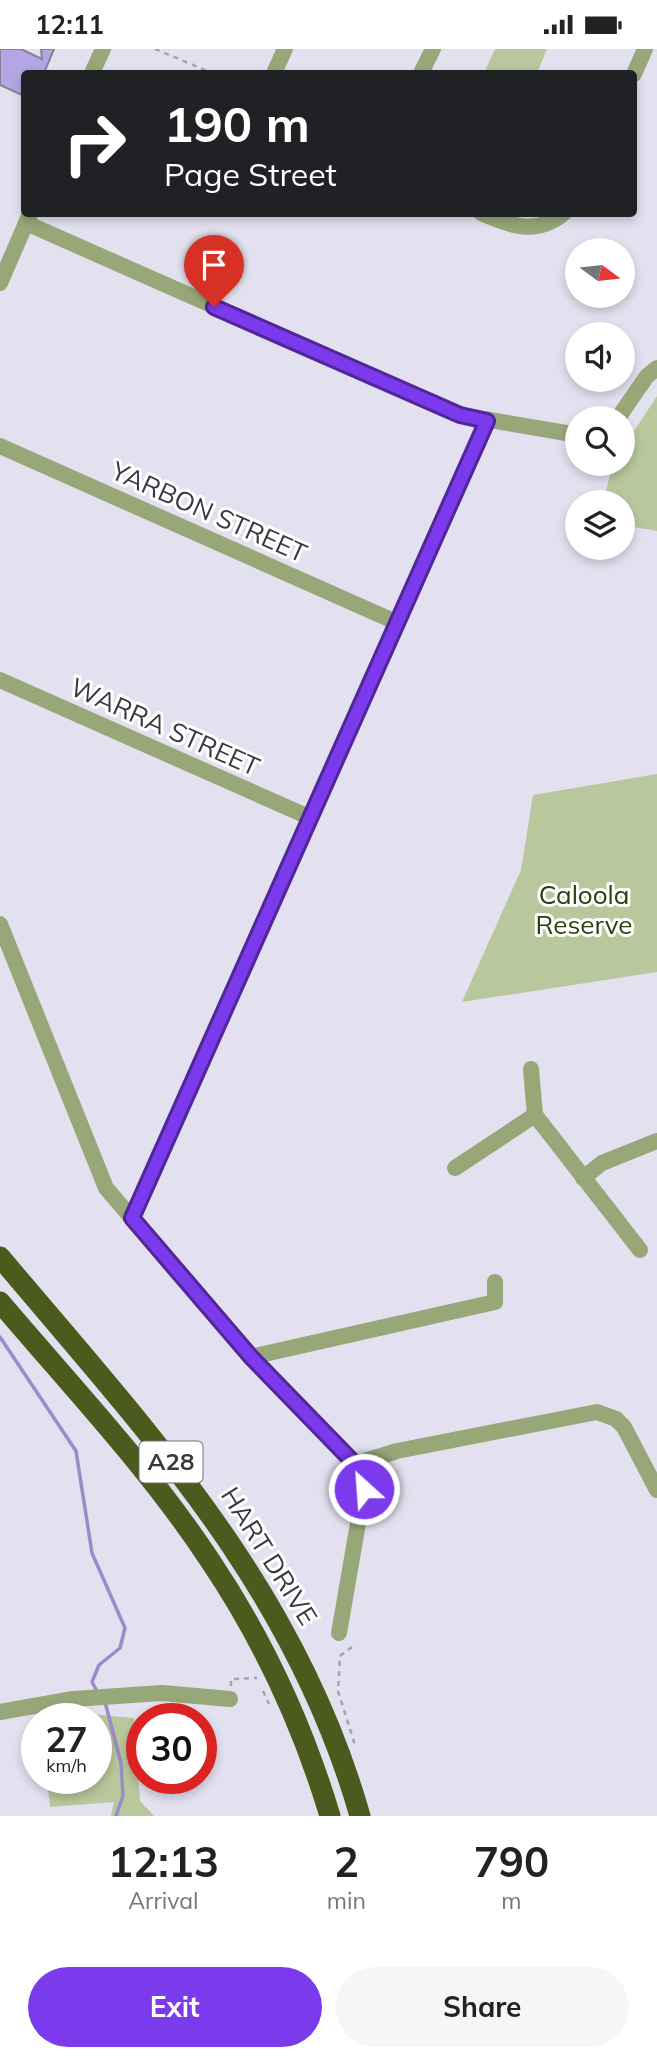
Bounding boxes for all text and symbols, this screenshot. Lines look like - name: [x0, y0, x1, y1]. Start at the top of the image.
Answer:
- text: 12:11: [35, 8, 104, 41]
- text: 190 m: [164, 93, 310, 154]
- icon: right: [49, 98, 140, 189]
- text: Page Street: [164, 154, 337, 194]
- pin: [184, 235, 244, 307]
- north arrow: [565, 238, 635, 308]
- map controls: [565, 238, 635, 560]
- icon: arrive: [195, 246, 233, 284]
- button: sound: [565, 322, 635, 392]
- button: search: [565, 406, 635, 476]
- street label: YARBON STREET: [105, 453, 312, 570]
- button: layers: [565, 490, 635, 560]
- street label: WARRA STREET: [65, 670, 265, 783]
- park label: Caloola Reserve: [536, 878, 632, 941]
- road number: A28: [140, 1441, 202, 1483]
- position arrow: [327, 1452, 401, 1526]
- street label: HART DRIVE: [214, 1481, 325, 1631]
- speed limit sign: 30: [126, 1703, 217, 1794]
- text: 27: [45, 1717, 88, 1761]
- text: km/h: [46, 1754, 87, 1777]
- text: 12:13: [108, 1835, 219, 1888]
- text: 2: [334, 1835, 359, 1888]
- text: 790: [474, 1835, 549, 1888]
- text: Arrival: [128, 1886, 199, 1915]
- text: min: [327, 1886, 366, 1915]
- text: m: [501, 1886, 522, 1915]
- button: Exit: [28, 1967, 322, 2047]
- button: Share: [336, 1967, 629, 2047]

